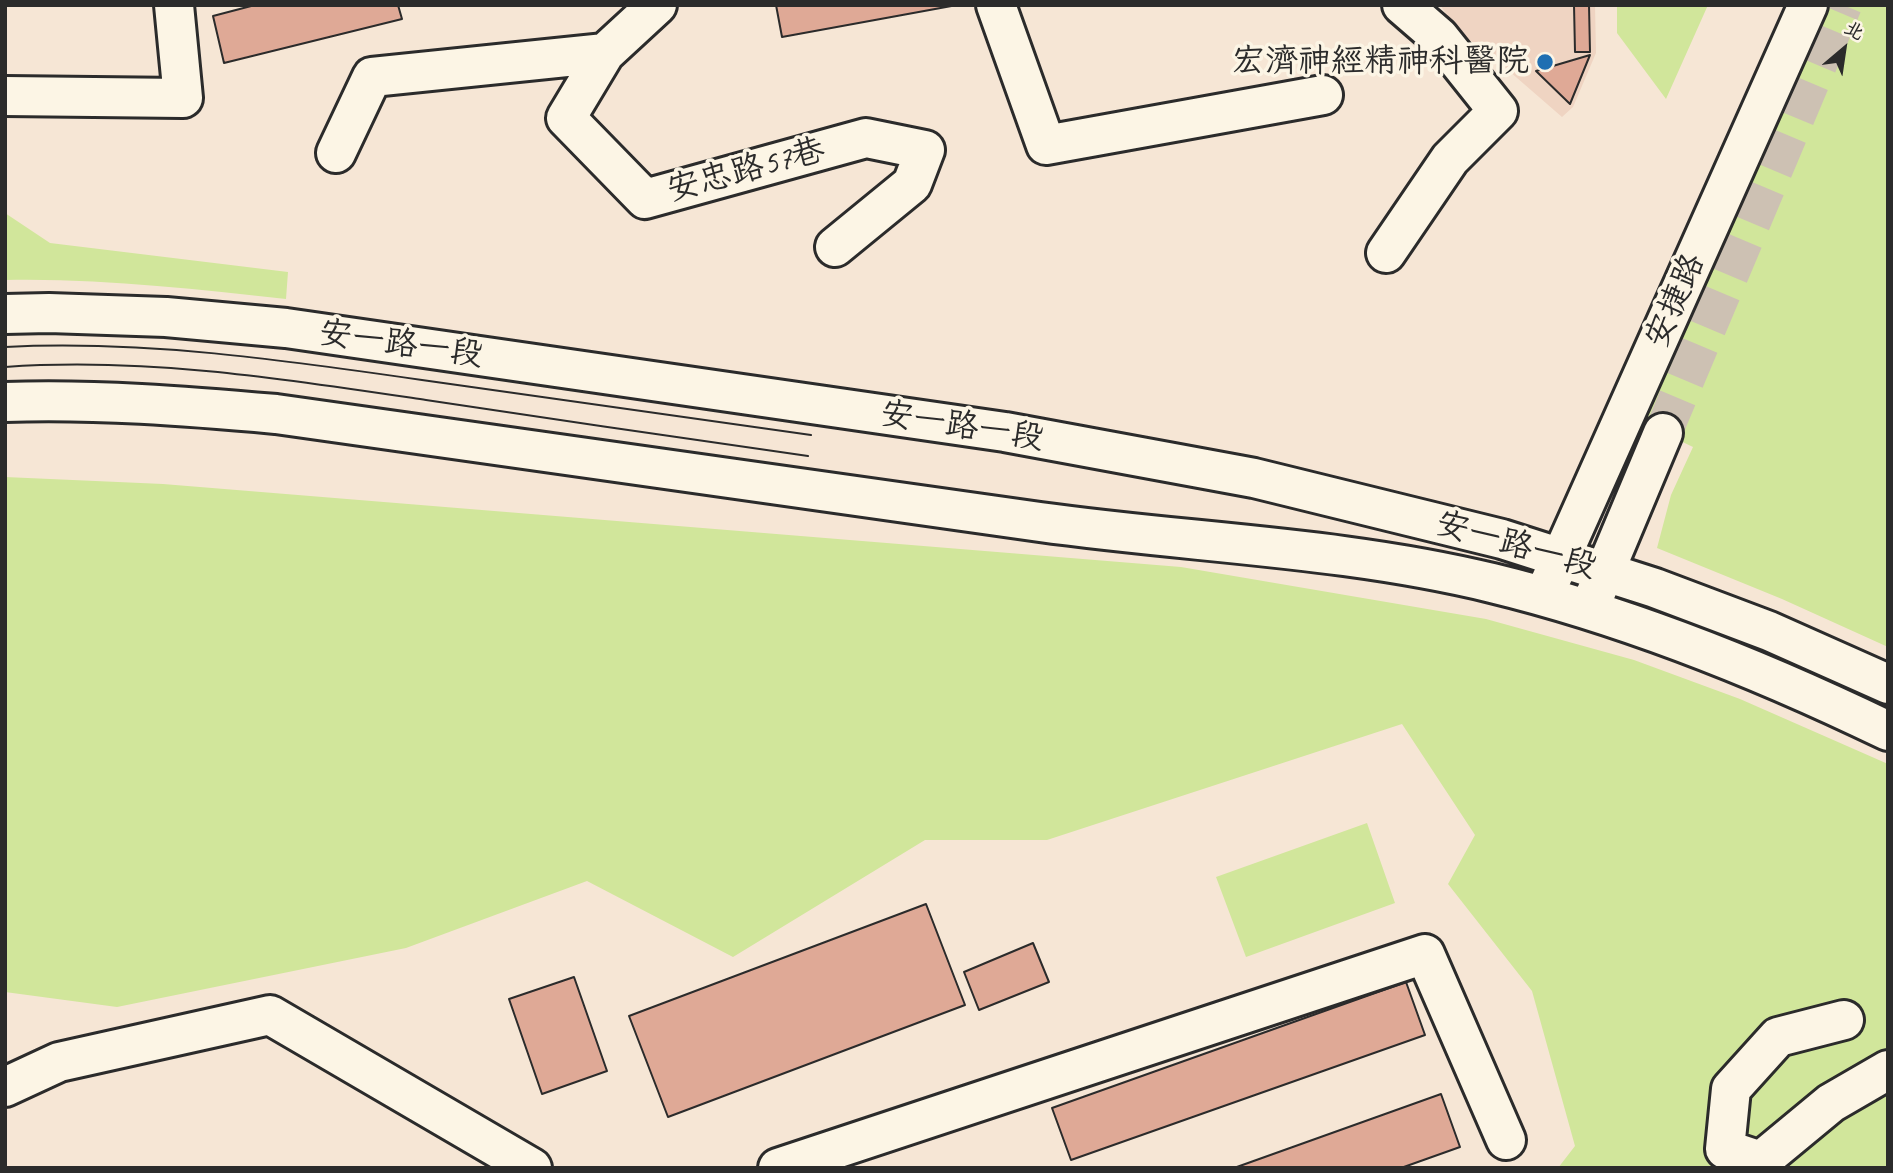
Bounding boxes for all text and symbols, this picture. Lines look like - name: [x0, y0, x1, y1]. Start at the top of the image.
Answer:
- north arrow: [1809, 14, 1879, 84]
- text: 北: [1840, 16, 1868, 46]
- place label: 宏濟神經精神科醫院: [1232, 42, 1529, 82]
- marker: 宏濟神經精神科醫院: [1535, 52, 1555, 72]
- street label: 安忠路57巷: [663, 131, 829, 211]
- street label: 安捷路: [1638, 248, 1714, 354]
- street label: 安一路一段: [317, 314, 485, 376]
- street label: 安一路一段: [877, 395, 1047, 459]
- street label: 安一路一段: [1431, 504, 1601, 588]

